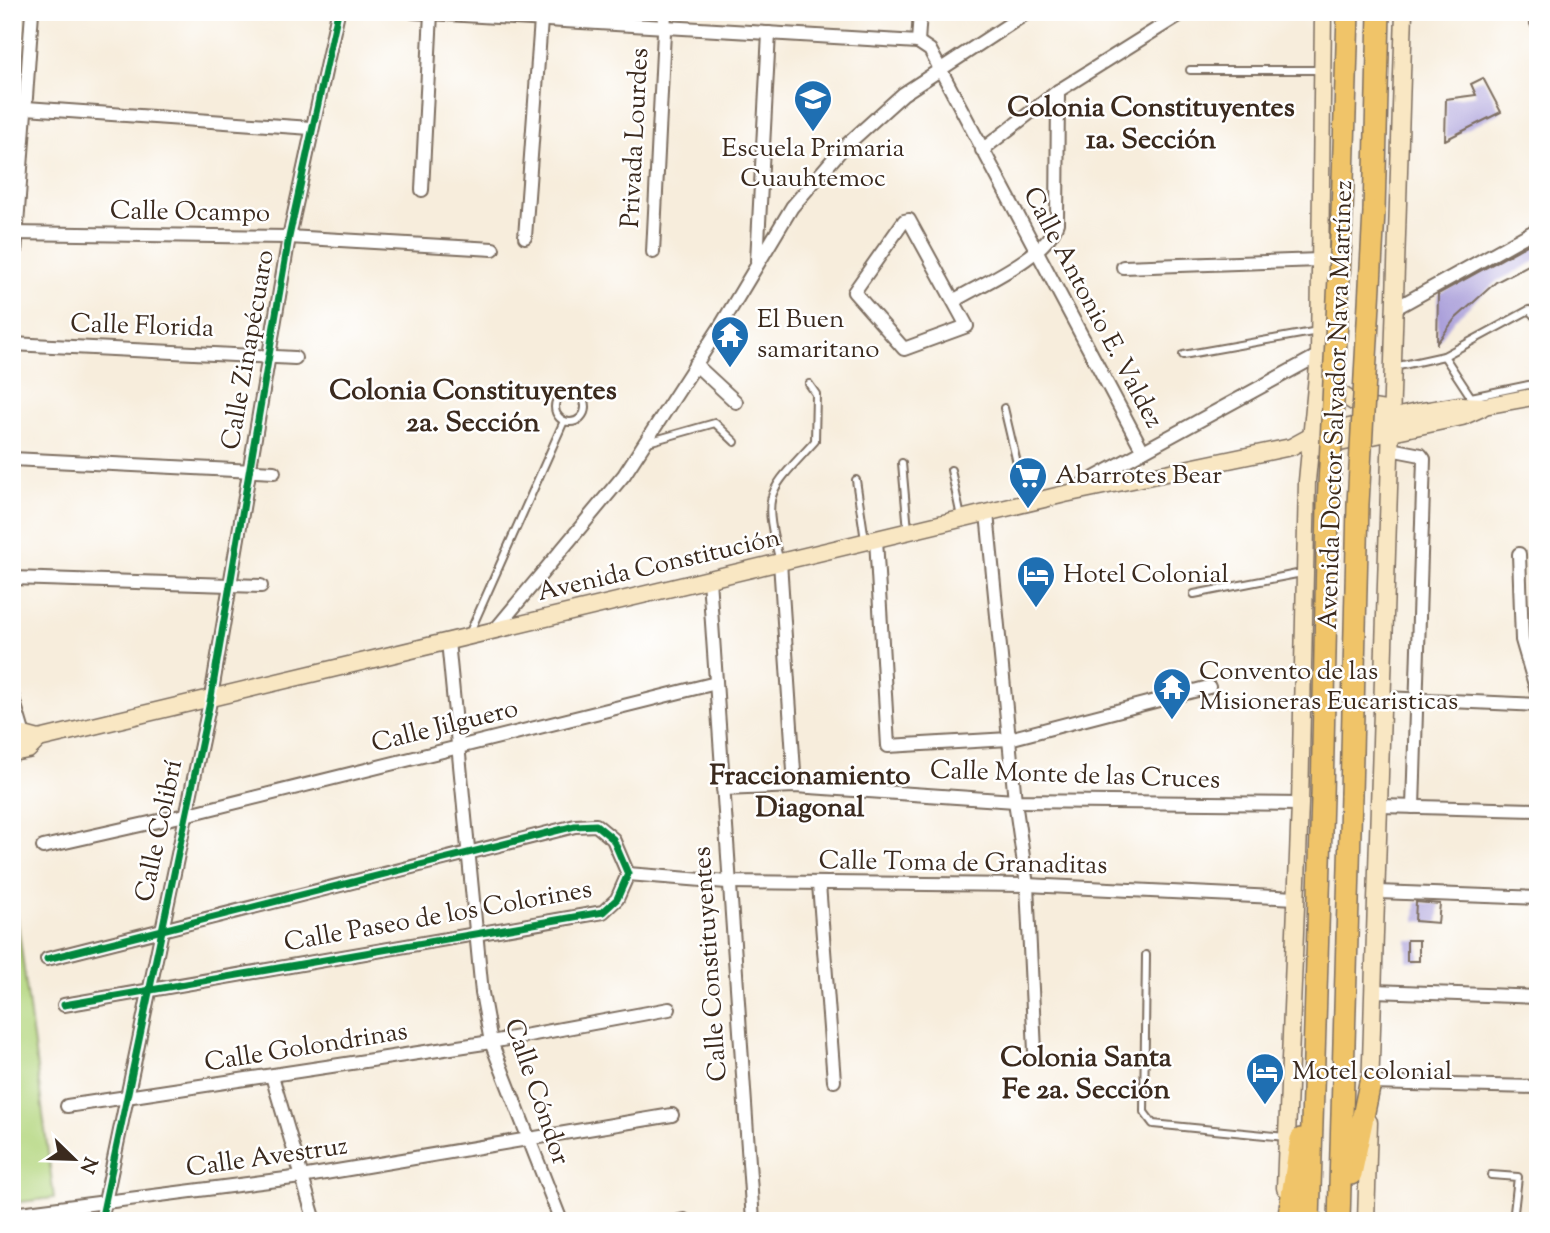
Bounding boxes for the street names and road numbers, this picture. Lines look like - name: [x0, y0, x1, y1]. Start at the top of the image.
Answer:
- street label: Privada Lourdes: [613, 47, 659, 229]
- street label: Avenida Doctor Salvador Nava Martínez: [1311, 179, 1363, 630]
- street label: Calle Antonio E. Valdez: [1013, 181, 1172, 435]
- street label: Calle Ocampo: [110, 193, 270, 233]
- street label: Calle Zinapécuaro: [213, 247, 285, 453]
- street label: Calle Florida: [70, 306, 215, 348]
- street label: Avenida Constitución: [534, 520, 784, 612]
- street label: Calle Jilguero: [368, 691, 522, 763]
- street label: Calle Monte de las Cruces: [929, 752, 1221, 800]
- street label: Calle Colibrí: [127, 756, 193, 906]
- street label: Calle Toma de Granaditas: [818, 843, 1108, 885]
- street label: Calle Constituyentes: [684, 845, 738, 1083]
- street label: Calle Paseo de los Colorines: [281, 872, 595, 962]
- street label: Calle Golondrinas: [202, 1014, 410, 1082]
- street label: Calle Cóndor: [494, 1014, 578, 1170]
- street label: Calle Avestruz: [184, 1128, 350, 1188]

